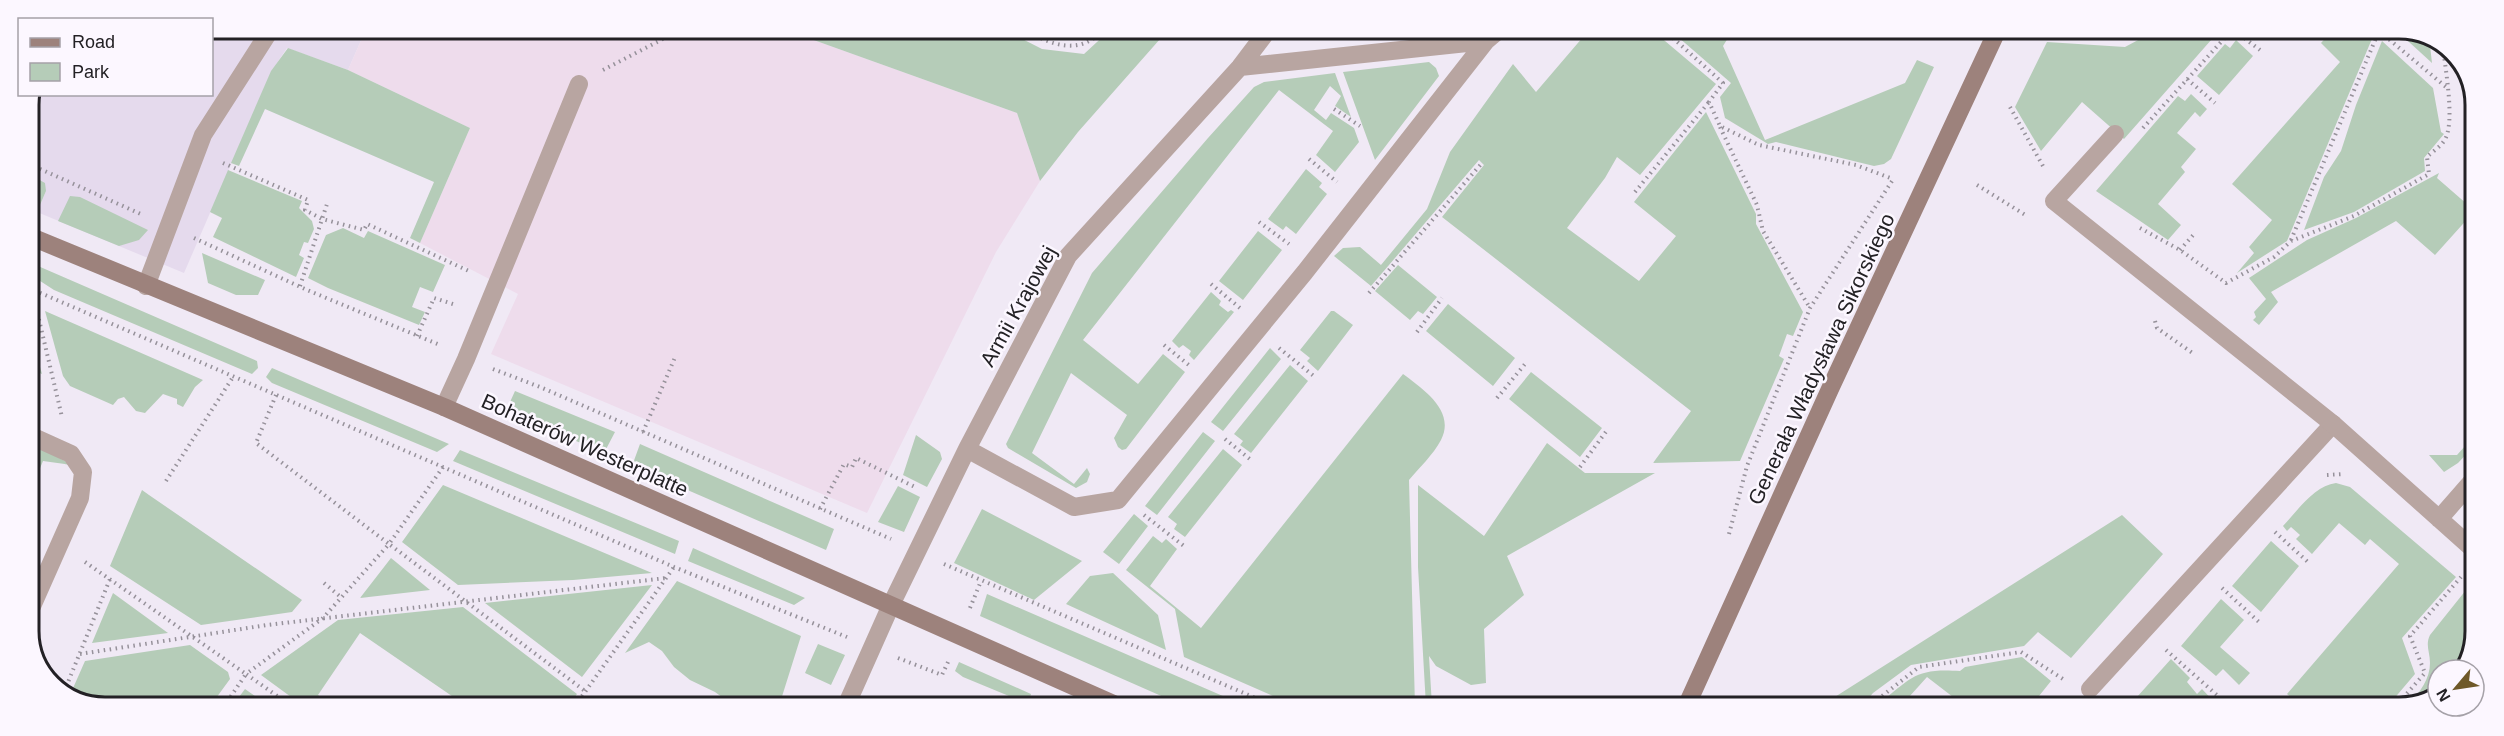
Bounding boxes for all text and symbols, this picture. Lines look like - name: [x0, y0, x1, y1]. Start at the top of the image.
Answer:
- legend: [18, 18, 213, 96]
- text: Road: [72, 32, 115, 52]
- text: Park: [72, 62, 110, 82]
- street label: Generała Władysława Sikorskiego: [1743, 210, 1899, 508]
- street label: Armii Krajowej: [975, 242, 1061, 370]
- street label: Bohaterów Westerplatte: [478, 389, 692, 501]
- north arrow: [2426, 658, 2486, 718]
- text: N: [2433, 686, 2454, 704]

